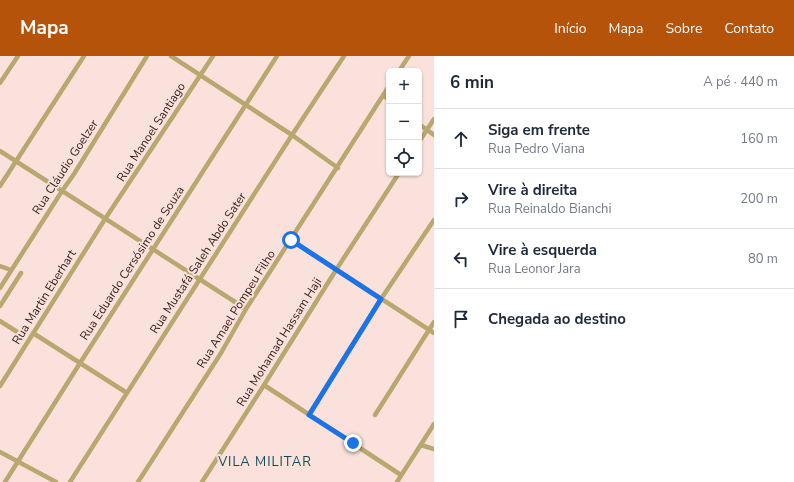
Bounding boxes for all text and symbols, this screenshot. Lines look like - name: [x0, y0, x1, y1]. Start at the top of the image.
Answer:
- text: Mapa: [20, 15, 69, 41]
- text: Início: [554, 19, 586, 38]
- text: Mapa: [608, 19, 643, 38]
- text: Sobre: [665, 19, 702, 38]
- text: Contato: [724, 19, 774, 38]
- map controls: [386, 68, 422, 176]
- button: +: [386, 68, 422, 104]
- text: 6 min: [450, 71, 494, 94]
- text: A pé · 440 m: [703, 73, 778, 91]
- street label: Rua Manoel Santiago: [113, 79, 189, 185]
- button: −: [386, 104, 422, 140]
- street label: Rua Cláudio Goelzer: [28, 116, 102, 217]
- text: Siga em frente: [488, 120, 590, 140]
- icon: ahead: [450, 128, 472, 150]
- text: 160 m: [740, 130, 778, 148]
- button: locate: [386, 140, 422, 176]
- text: Rua Pedro Viana: [488, 140, 585, 158]
- text: Vire à direita: [488, 180, 577, 200]
- street label: Rua Eduardo Cersósimo de Souza: [76, 183, 188, 343]
- icon: right: [450, 188, 472, 210]
- street label: Rua Mustafá Saleh Abdo Sater: [146, 189, 250, 337]
- text: 200 m: [740, 190, 778, 208]
- text: Rua Reinaldo Bianchi: [488, 200, 611, 218]
- route start: [282, 231, 300, 249]
- text: Vire à esquerda: [488, 240, 597, 260]
- street label: Rua Martin Eberhart: [8, 246, 80, 347]
- street label: Rua Amael Pompeu Filho: [193, 247, 279, 371]
- icon: left: [450, 248, 472, 270]
- text: 80 m: [748, 250, 778, 268]
- text: Rua Leonor Jara: [488, 260, 581, 278]
- street label: Rua Mohamad Hassam Haji: [233, 275, 325, 409]
- icon: arrive: [450, 308, 472, 330]
- text: Chegada ao destino: [488, 309, 626, 329]
- route end: [344, 434, 362, 452]
- district label: VILA MILITAR: [217, 453, 312, 471]

